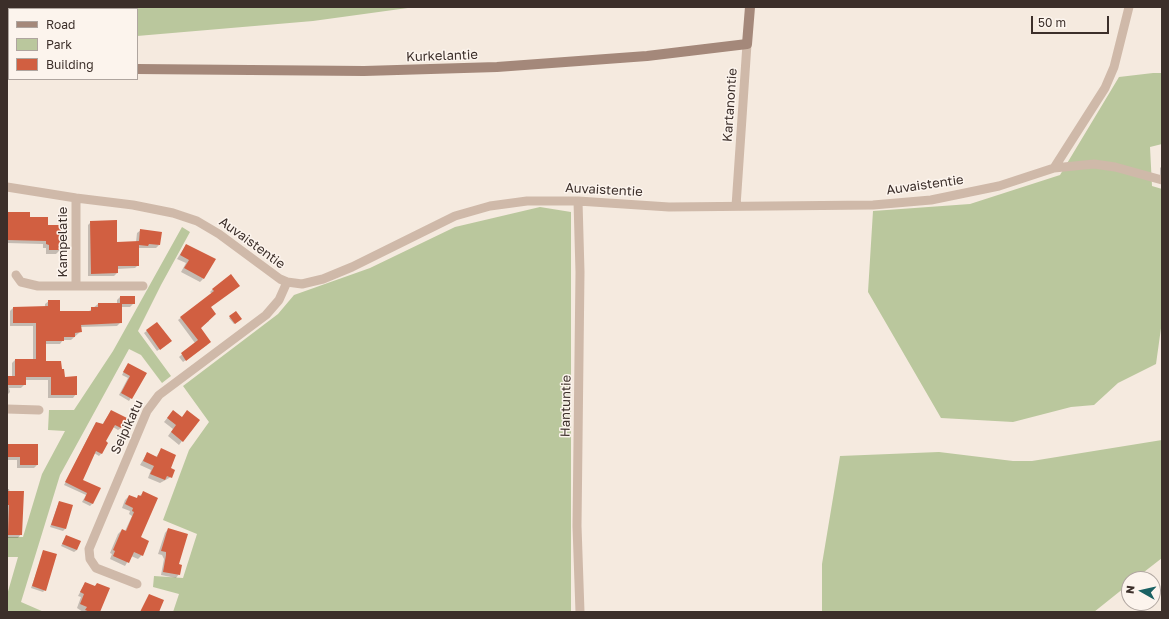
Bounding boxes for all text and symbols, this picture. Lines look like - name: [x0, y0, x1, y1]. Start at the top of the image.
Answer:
- legend: [8, 8, 138, 80]
- scale bar: [1033, 8, 1111, 34]
- text: 50 m: [1038, 15, 1066, 30]
- text: Road: [46, 17, 75, 32]
- text: Park: [46, 37, 72, 52]
- street label: Kurkelantie: [406, 47, 478, 65]
- text: Building: [46, 57, 94, 72]
- street label: Kartanontie: [720, 68, 740, 142]
- street label: Auvaistentie: [885, 172, 965, 198]
- street label: Auvaistentie: [565, 180, 643, 200]
- street label: Kampelatie: [55, 207, 71, 277]
- street label: Auvaistentie: [216, 214, 288, 272]
- street label: Hantuntie: [558, 375, 574, 437]
- street label: Seipikatu: [108, 397, 146, 457]
- north arrow: [1121, 571, 1161, 611]
- text: N: [1123, 584, 1137, 594]

